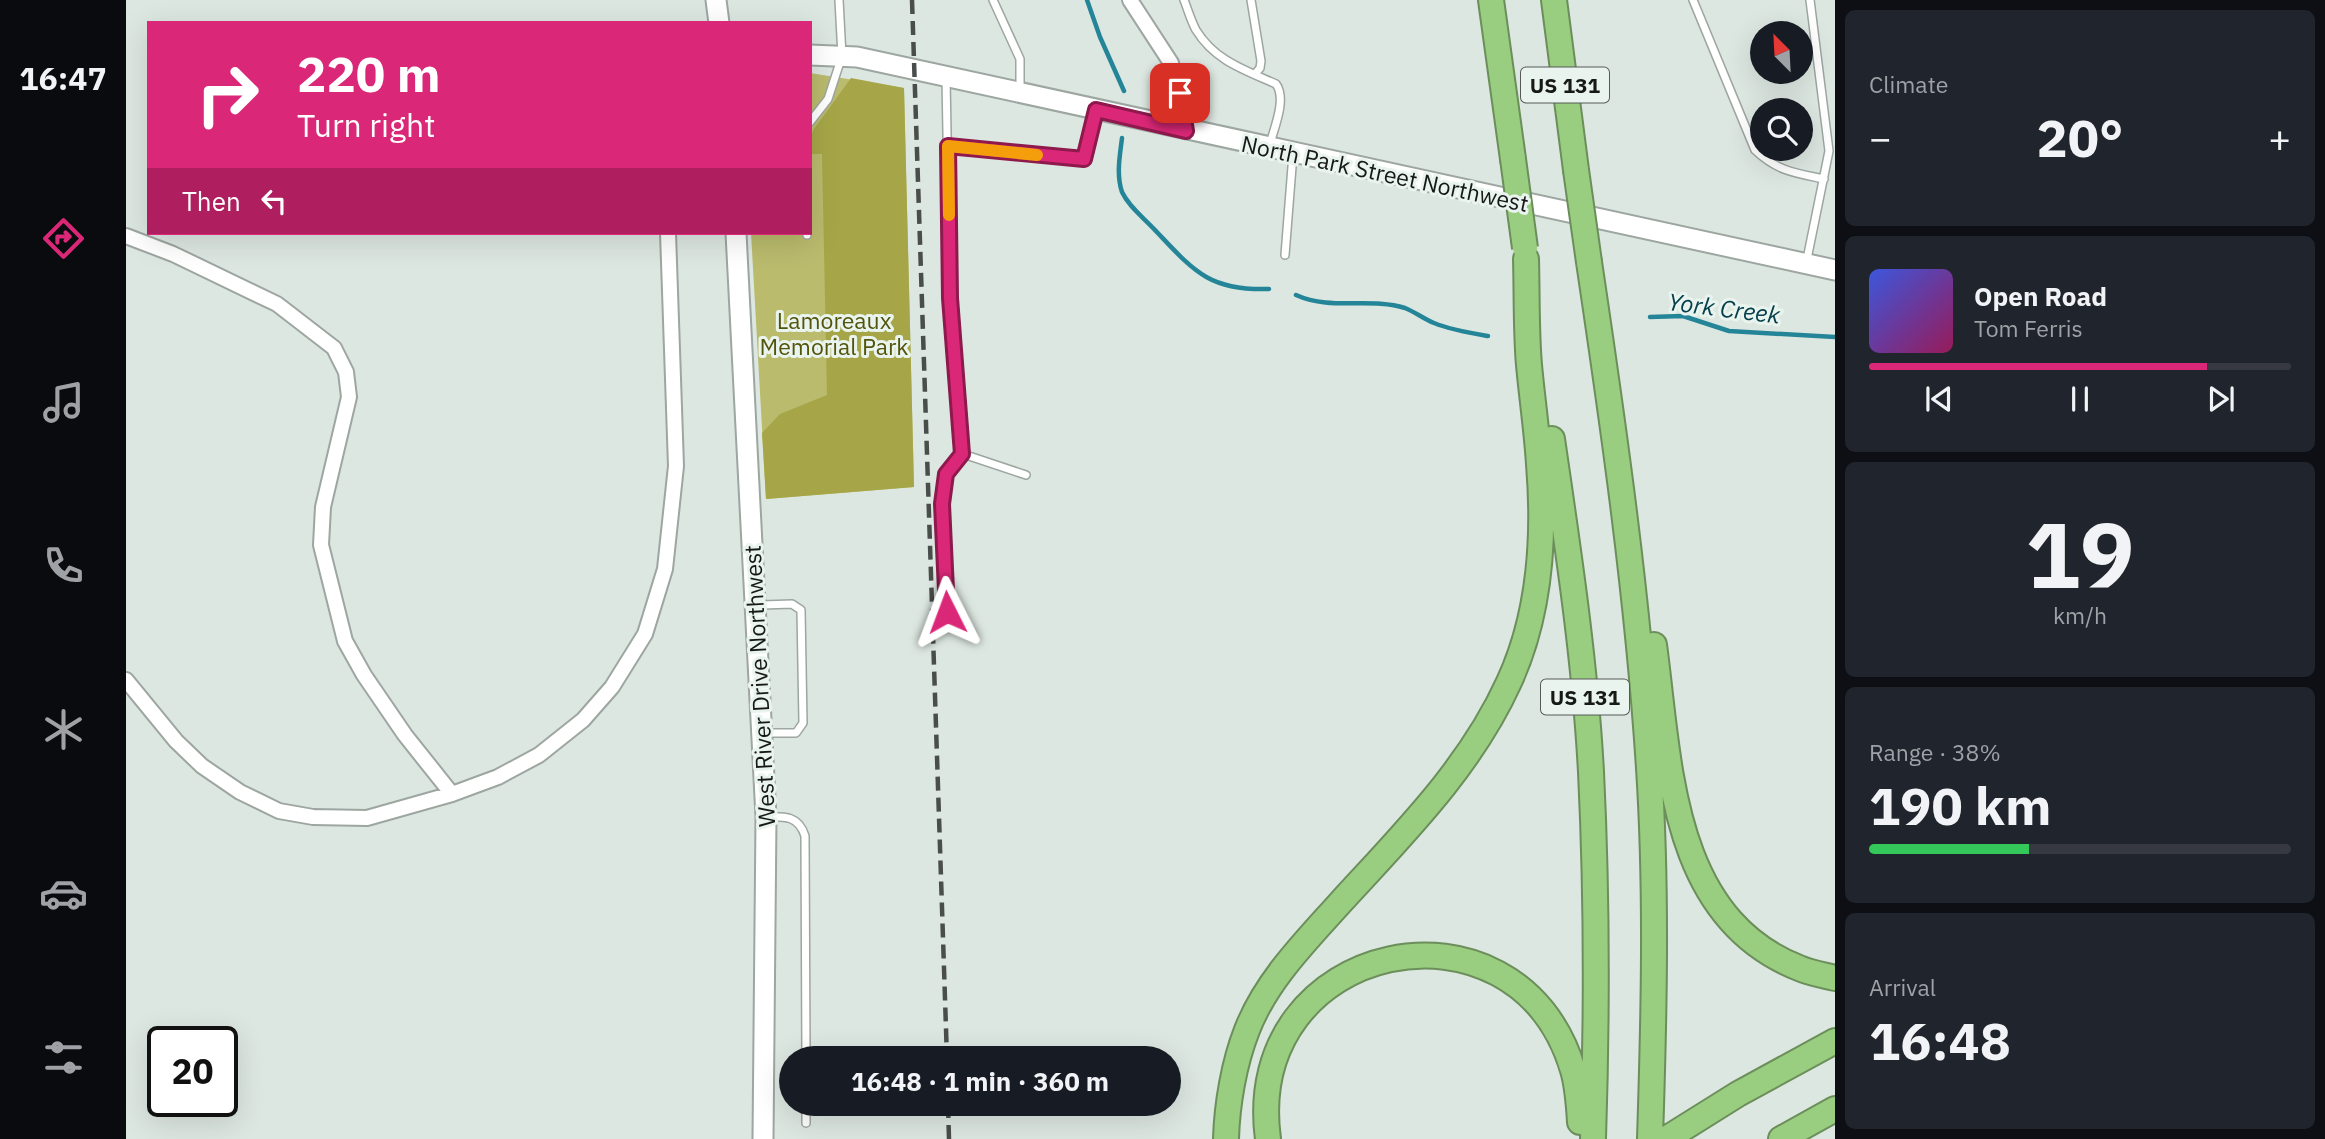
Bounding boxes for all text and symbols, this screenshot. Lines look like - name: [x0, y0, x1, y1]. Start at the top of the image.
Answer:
- north arrow: [1750, 21, 1813, 84]
- map controls: [1750, 21, 1813, 161]
- text: 220 m: [297, 42, 441, 105]
- icon: right: [182, 49, 273, 140]
- text: 16:47: [19, 57, 107, 99]
- pin: [1150, 63, 1210, 123]
- road number: US 131: [1521, 68, 1609, 102]
- text: Climate: [1869, 69, 1948, 99]
- icon: arrive: [1161, 74, 1199, 112]
- button: search: [1750, 98, 1813, 161]
- text: Turn right: [297, 104, 435, 146]
- text: 20°: [2037, 104, 2123, 171]
- text: −: [1869, 113, 1892, 162]
- text: +: [2268, 113, 2291, 162]
- street label: North Park Street Northwest: [1239, 128, 1531, 218]
- icon: left: [255, 182, 293, 220]
- text: Then: [182, 184, 241, 218]
- icon: directions: [39, 214, 88, 263]
- text: Open Road: [1974, 279, 2107, 313]
- water label: York Creek: [1666, 285, 1782, 331]
- park label: Lamoreaux Memorial Park: [760, 305, 908, 361]
- text: Tom Ferris: [1974, 313, 2083, 343]
- icon: music: [39, 378, 88, 427]
- icon: previous: [1920, 380, 1958, 418]
- icon: pause: [2061, 380, 2099, 418]
- icon: next: [2202, 380, 2240, 418]
- text: 19: [2025, 495, 2135, 613]
- icon: phone: [39, 541, 88, 590]
- street label: West River Drive Northwest: [737, 544, 781, 828]
- position arrow: [910, 575, 984, 649]
- text: km/h: [2053, 600, 2107, 630]
- road number: US 131: [1541, 680, 1629, 714]
- icon: climate: [39, 705, 88, 754]
- text: Range · 38%: [1869, 737, 2001, 767]
- text: 190 km: [1869, 772, 2051, 839]
- icon: car: [39, 869, 88, 918]
- text: Arrival: [1869, 972, 1936, 1002]
- text: 16:48: [1869, 1007, 2011, 1074]
- speed limit sign: 20: [147, 1026, 238, 1117]
- icon: filters: [39, 1033, 88, 1082]
- text: 16:48 · 1 min · 360 m: [851, 1064, 1109, 1098]

